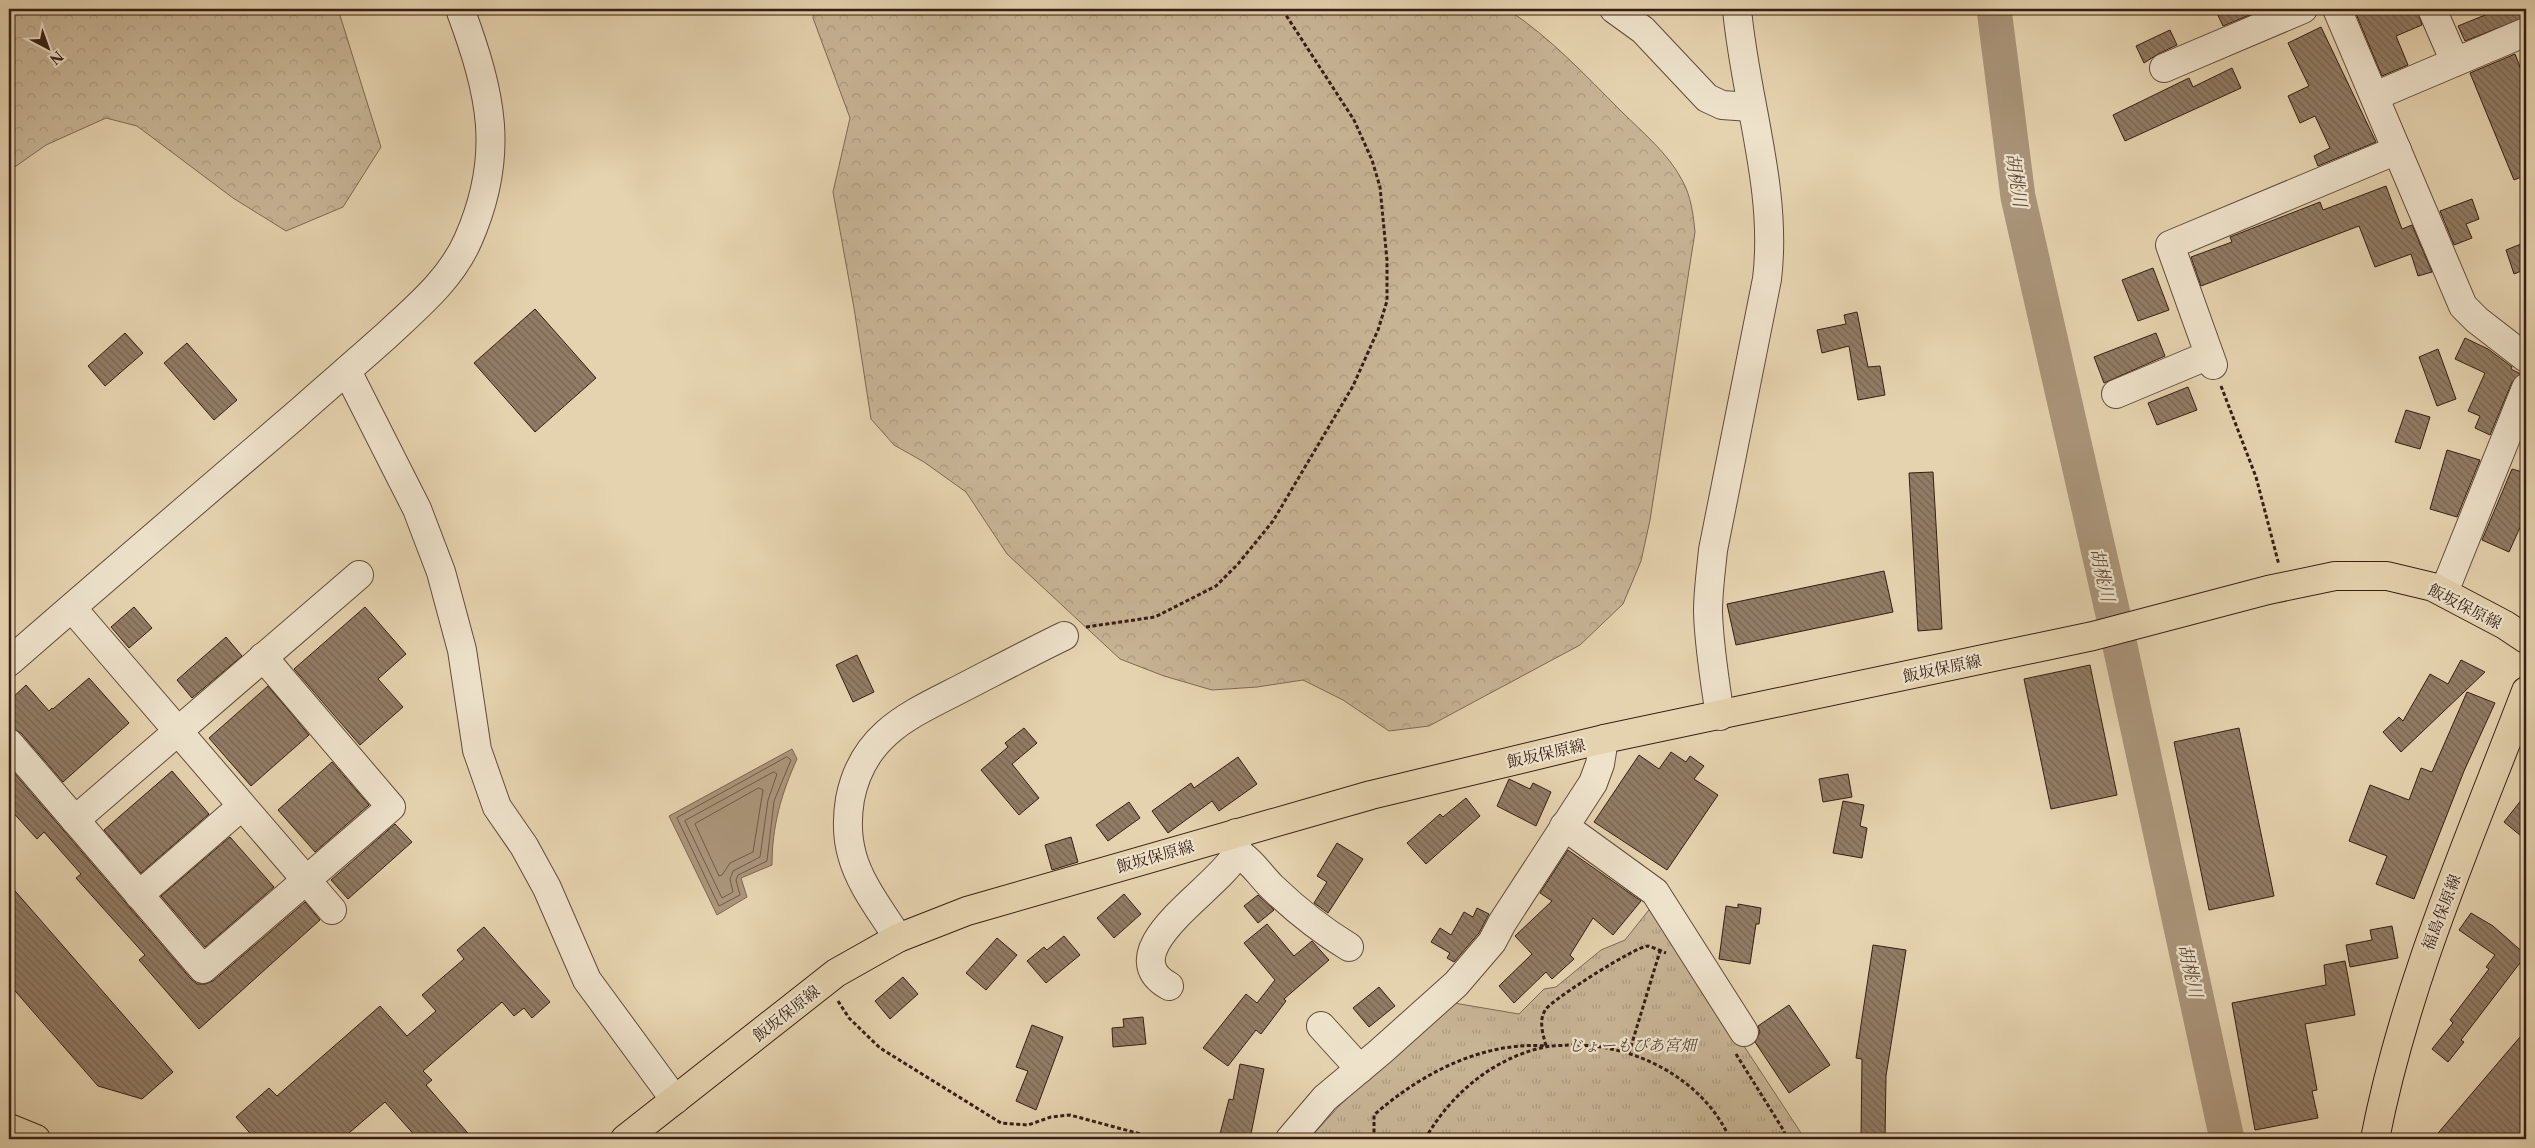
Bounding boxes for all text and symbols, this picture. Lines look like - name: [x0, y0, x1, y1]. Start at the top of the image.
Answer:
- north arrow: [22, 22, 72, 72]
- text: N: [46, 47, 67, 69]
- water label: 胡桃川: [2001, 152, 2031, 210]
- water label: 胡桃川: [2085, 546, 2119, 606]
- street label: 飯坂保原線: [2425, 579, 2505, 633]
- street label: 飯坂保原線: [1901, 650, 1983, 686]
- street label: 飯坂保原線: [1505, 734, 1587, 772]
- street label: 飯坂保原線: [1114, 835, 1196, 877]
- street label: 福島保原線: [2417, 871, 2465, 953]
- water label: 胡桃川: [2173, 942, 2207, 1002]
- street label: 飯坂保原線: [748, 980, 824, 1046]
- park label: じょーもぴあ宮畑: [1568, 1035, 1699, 1055]

